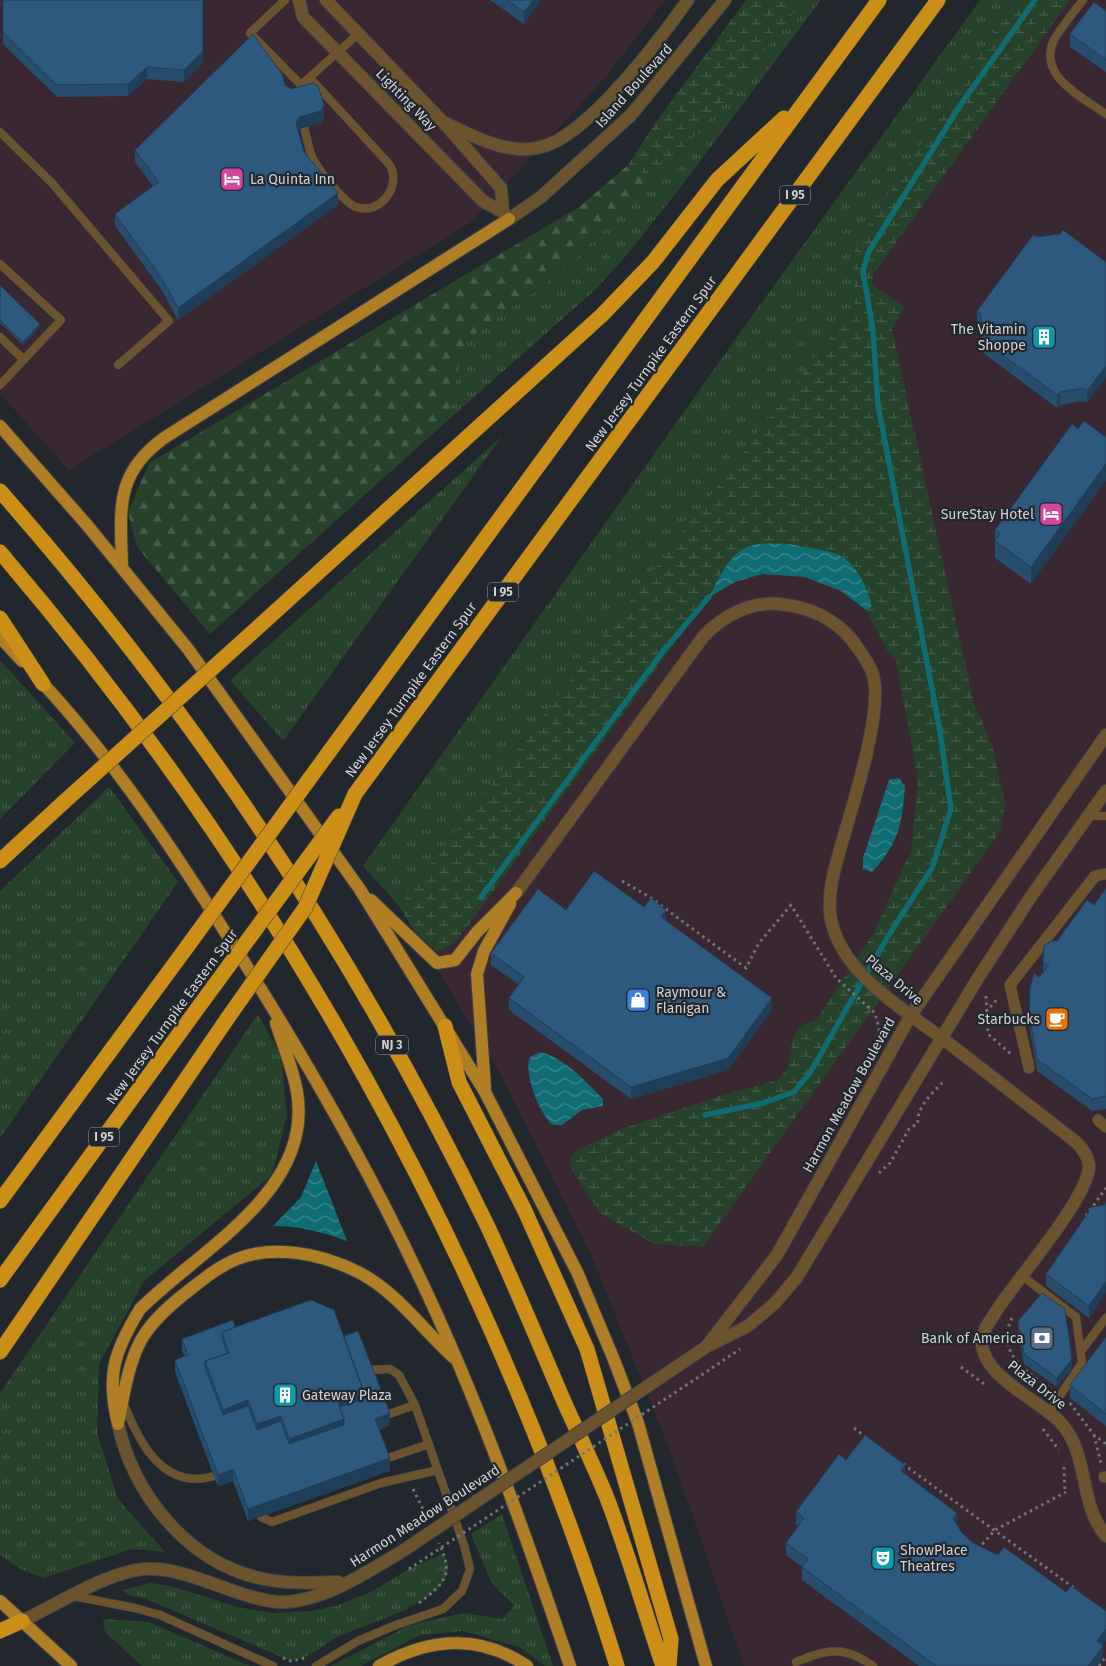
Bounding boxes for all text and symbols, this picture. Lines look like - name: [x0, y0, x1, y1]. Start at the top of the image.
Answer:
- street label: Island Boulevard: [592, 41, 676, 131]
- street label: Lighting Way: [372, 65, 440, 135]
- hotel icon: La Quinta Inn: [219, 166, 245, 192]
- place label: La Quinta Inn: [250, 171, 335, 188]
- road number: I 95: [780, 186, 810, 204]
- street label: New Jersey Turnpike Eastern Spur: [582, 273, 721, 455]
- place label: The Vitamin Shoppe: [951, 321, 1026, 354]
- building icon: The Vitamin Shoppe: [1031, 324, 1057, 350]
- hotel icon: SureStay Hotel: [1038, 501, 1064, 527]
- place label: SureStay Hotel: [941, 506, 1034, 523]
- road number: I 95: [488, 582, 518, 602]
- street label: New Jersey Turnpike Eastern Spur: [342, 599, 481, 781]
- street label: New Jersey Turnpike Eastern Spur: [103, 926, 242, 1108]
- street label: Plaza Drive: [862, 951, 926, 1009]
- place label: Raymour & Flanigan: [656, 984, 726, 1017]
- shop icon: Raymour & Flanigan: [625, 987, 651, 1013]
- cafe icon: Starbucks: [1044, 1006, 1070, 1032]
- place label: Starbucks: [978, 1011, 1040, 1028]
- street label: Harmon Meadow Boulevard: [799, 1014, 899, 1176]
- road number: NJ 3: [376, 1036, 408, 1054]
- road number: I 95: [89, 1128, 119, 1146]
- bank icon: Bank of America: [1029, 1325, 1055, 1351]
- place label: Bank of America: [921, 1330, 1024, 1347]
- street label: Plaza Drive: [1004, 1357, 1070, 1413]
- building icon: Gateway Plaza: [272, 1382, 298, 1408]
- place label: Gateway Plaza: [302, 1387, 392, 1404]
- street label: Harmon Meadow Boulevard: [347, 1461, 503, 1571]
- place label: ShowPlace Theatres: [900, 1542, 968, 1575]
- theatre icon: ShowPlace Theatres: [870, 1545, 896, 1571]

